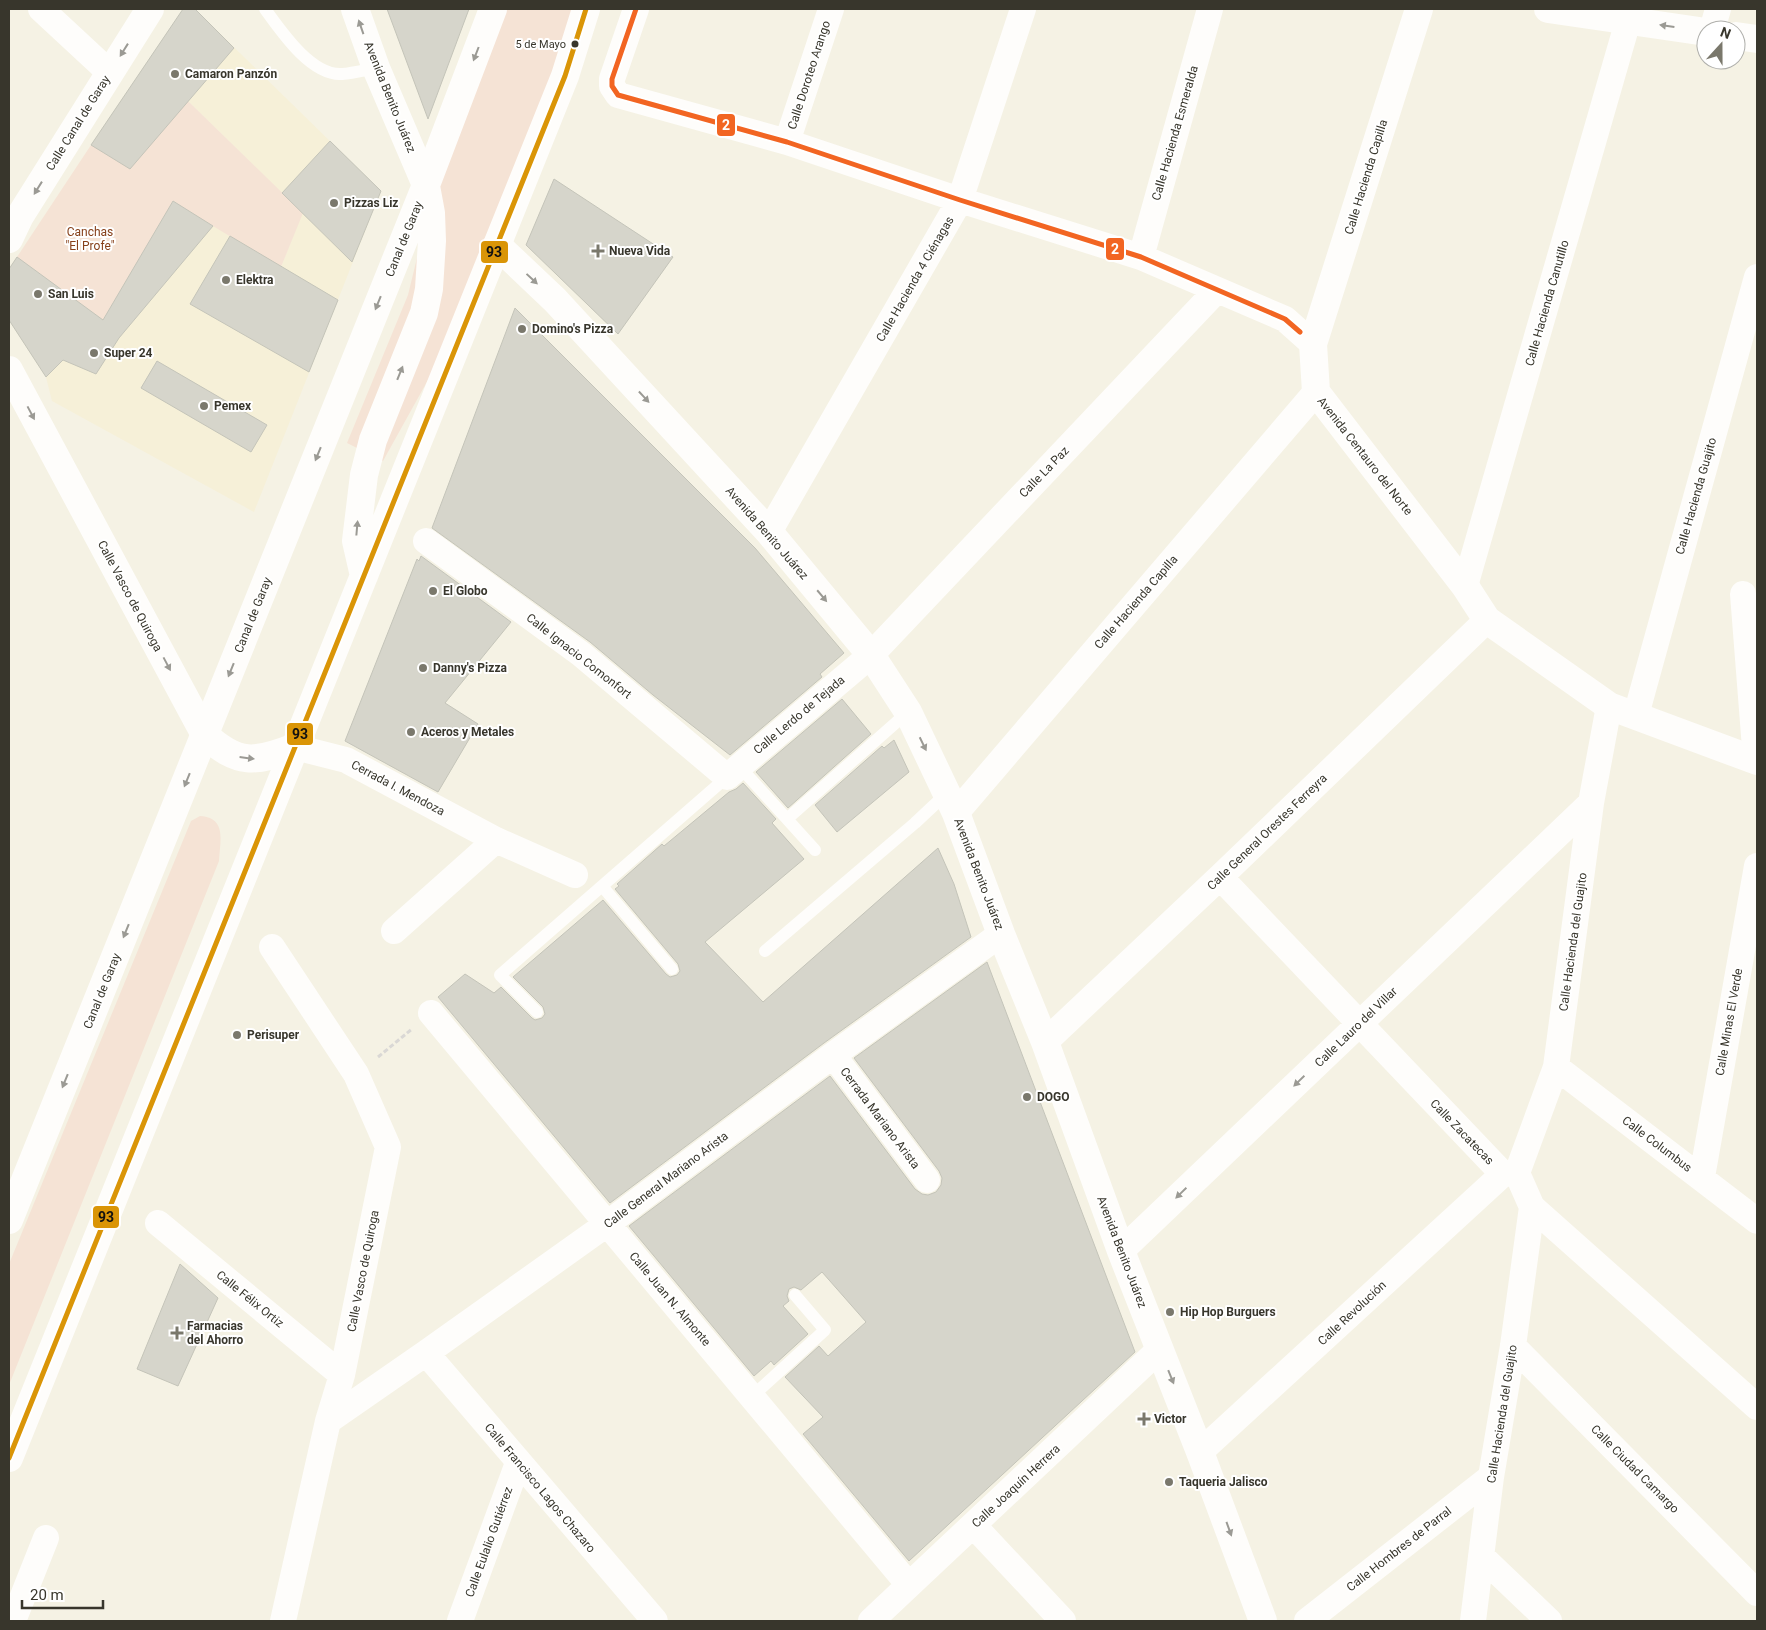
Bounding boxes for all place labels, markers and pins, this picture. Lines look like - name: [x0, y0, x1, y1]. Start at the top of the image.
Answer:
- place label: 5 de Mayo: [515, 38, 566, 51]
- marker: 5 de Mayo: [570, 39, 580, 49]
- place label: Camaron Panzón: [185, 67, 277, 81]
- marker: Camaron Panzón: [169, 68, 181, 80]
- place label: Pizzas Liz: [344, 196, 398, 210]
- marker: Pizzas Liz: [328, 197, 340, 209]
- marker: Nueva Vida: [591, 244, 605, 258]
- place label: Nueva Vida: [609, 244, 671, 258]
- place label: Elektra: [236, 273, 274, 287]
- marker: Elektra: [220, 274, 232, 286]
- place label: San Luis: [48, 287, 94, 301]
- marker: San Luis: [32, 288, 44, 300]
- place label: Domino's Pizza: [532, 322, 614, 336]
- marker: Domino's Pizza: [516, 323, 528, 335]
- place label: Super 24: [104, 346, 153, 360]
- marker: Super 24: [88, 347, 100, 359]
- place label: Pemex: [214, 399, 252, 413]
- marker: Pemex: [198, 400, 210, 412]
- place label: El Globo: [443, 584, 488, 598]
- marker: El Globo: [427, 585, 439, 597]
- place label: Danny's Pizza: [433, 661, 507, 675]
- marker: Danny's Pizza: [417, 662, 429, 674]
- place label: Aceros y Metales: [421, 725, 514, 739]
- marker: Aceros y Metales: [405, 726, 417, 738]
- place label: Perisuper: [247, 1028, 300, 1042]
- marker: Perisuper: [231, 1029, 243, 1041]
- place label: DOGO: [1037, 1090, 1070, 1104]
- marker: DOGO: [1021, 1091, 1033, 1103]
- place label: Hip Hop Burguers: [1180, 1305, 1276, 1319]
- marker: Hip Hop Burguers: [1164, 1306, 1176, 1318]
- place label: Farmacias del Ahorro: [187, 1319, 244, 1347]
- marker: Farmacias del Ahorro: [171, 1327, 183, 1339]
- place label: Victor: [1154, 1412, 1187, 1426]
- marker: Victor: [1138, 1413, 1150, 1425]
- place label: Taqueria Jalisco: [1179, 1475, 1268, 1489]
- marker: Taqueria Jalisco: [1163, 1476, 1175, 1488]

